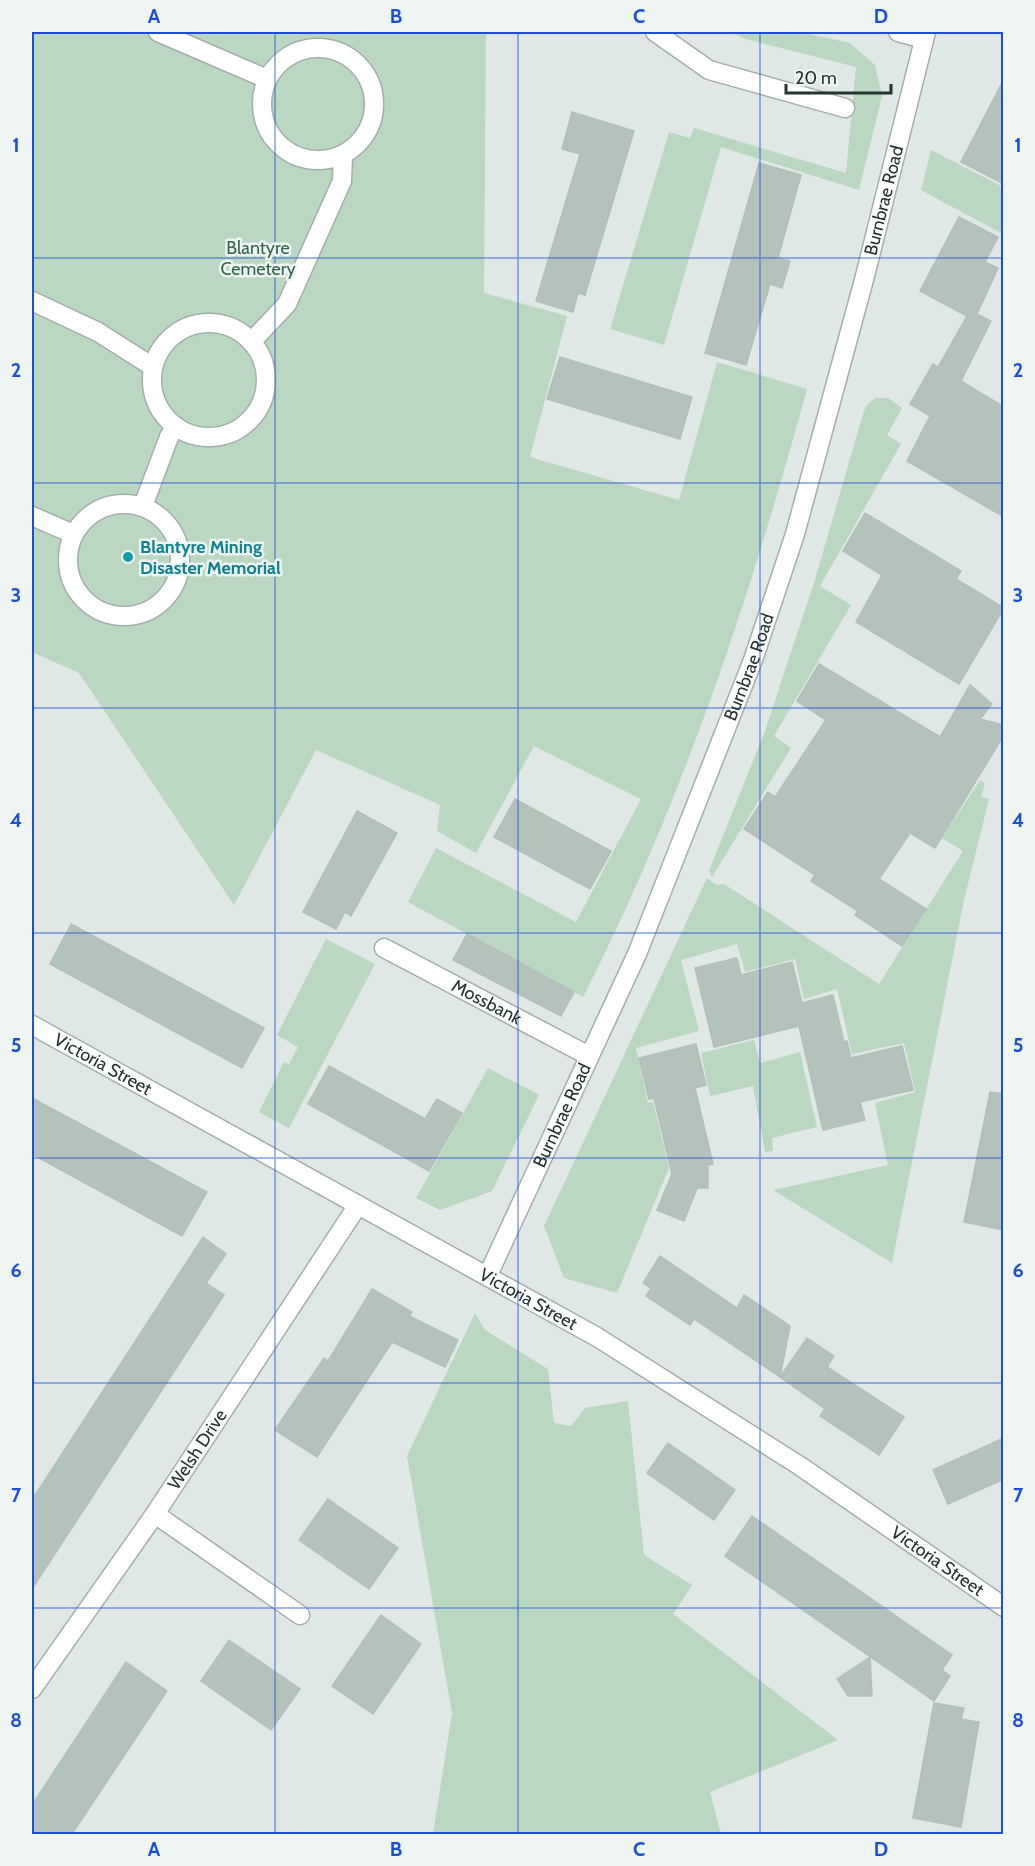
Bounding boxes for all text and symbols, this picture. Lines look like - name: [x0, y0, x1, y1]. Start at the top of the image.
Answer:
- text: A: [148, 4, 161, 28]
- text: B: [390, 4, 402, 28]
- text: C: [633, 4, 645, 28]
- text: D: [874, 4, 888, 28]
- scale bar: [786, 57, 891, 95]
- text: 20 m: [795, 67, 837, 89]
- text: 1: [12, 133, 20, 157]
- text: 1: [1014, 133, 1022, 157]
- street label: Burnbrae Road: [860, 143, 908, 258]
- park label: Blantyre Cemetery: [220, 237, 296, 280]
- text: 2: [11, 358, 21, 382]
- text: 2: [1013, 358, 1023, 382]
- place label: Blantyre Mining Disaster Memorial: [140, 536, 281, 579]
- marker: Blantyre Mining Disaster Memorial: [121, 550, 135, 564]
- text: 3: [11, 583, 21, 607]
- text: 3: [1013, 583, 1023, 607]
- street label: Burnbrae Road: [719, 611, 779, 724]
- text: 4: [10, 808, 22, 832]
- text: 4: [1012, 808, 1024, 832]
- street label: Mossbank: [448, 975, 526, 1030]
- street label: Victoria Street: [50, 1028, 156, 1100]
- text: 5: [11, 1033, 21, 1057]
- text: 5: [1013, 1033, 1023, 1057]
- street label: Burnbrae Road: [528, 1060, 596, 1171]
- text: 6: [10, 1258, 22, 1282]
- text: 6: [1012, 1258, 1024, 1282]
- street label: Victoria Street: [476, 1263, 581, 1335]
- street label: Welsh Drive: [163, 1405, 232, 1494]
- text: 7: [11, 1483, 22, 1507]
- text: 7: [1013, 1483, 1024, 1507]
- street label: Victoria Street: [887, 1521, 988, 1601]
- text: 8: [10, 1708, 22, 1732]
- text: 8: [1012, 1708, 1024, 1732]
- text: A: [148, 1837, 161, 1861]
- text: B: [390, 1837, 402, 1861]
- text: C: [633, 1837, 645, 1861]
- text: D: [874, 1837, 888, 1861]

